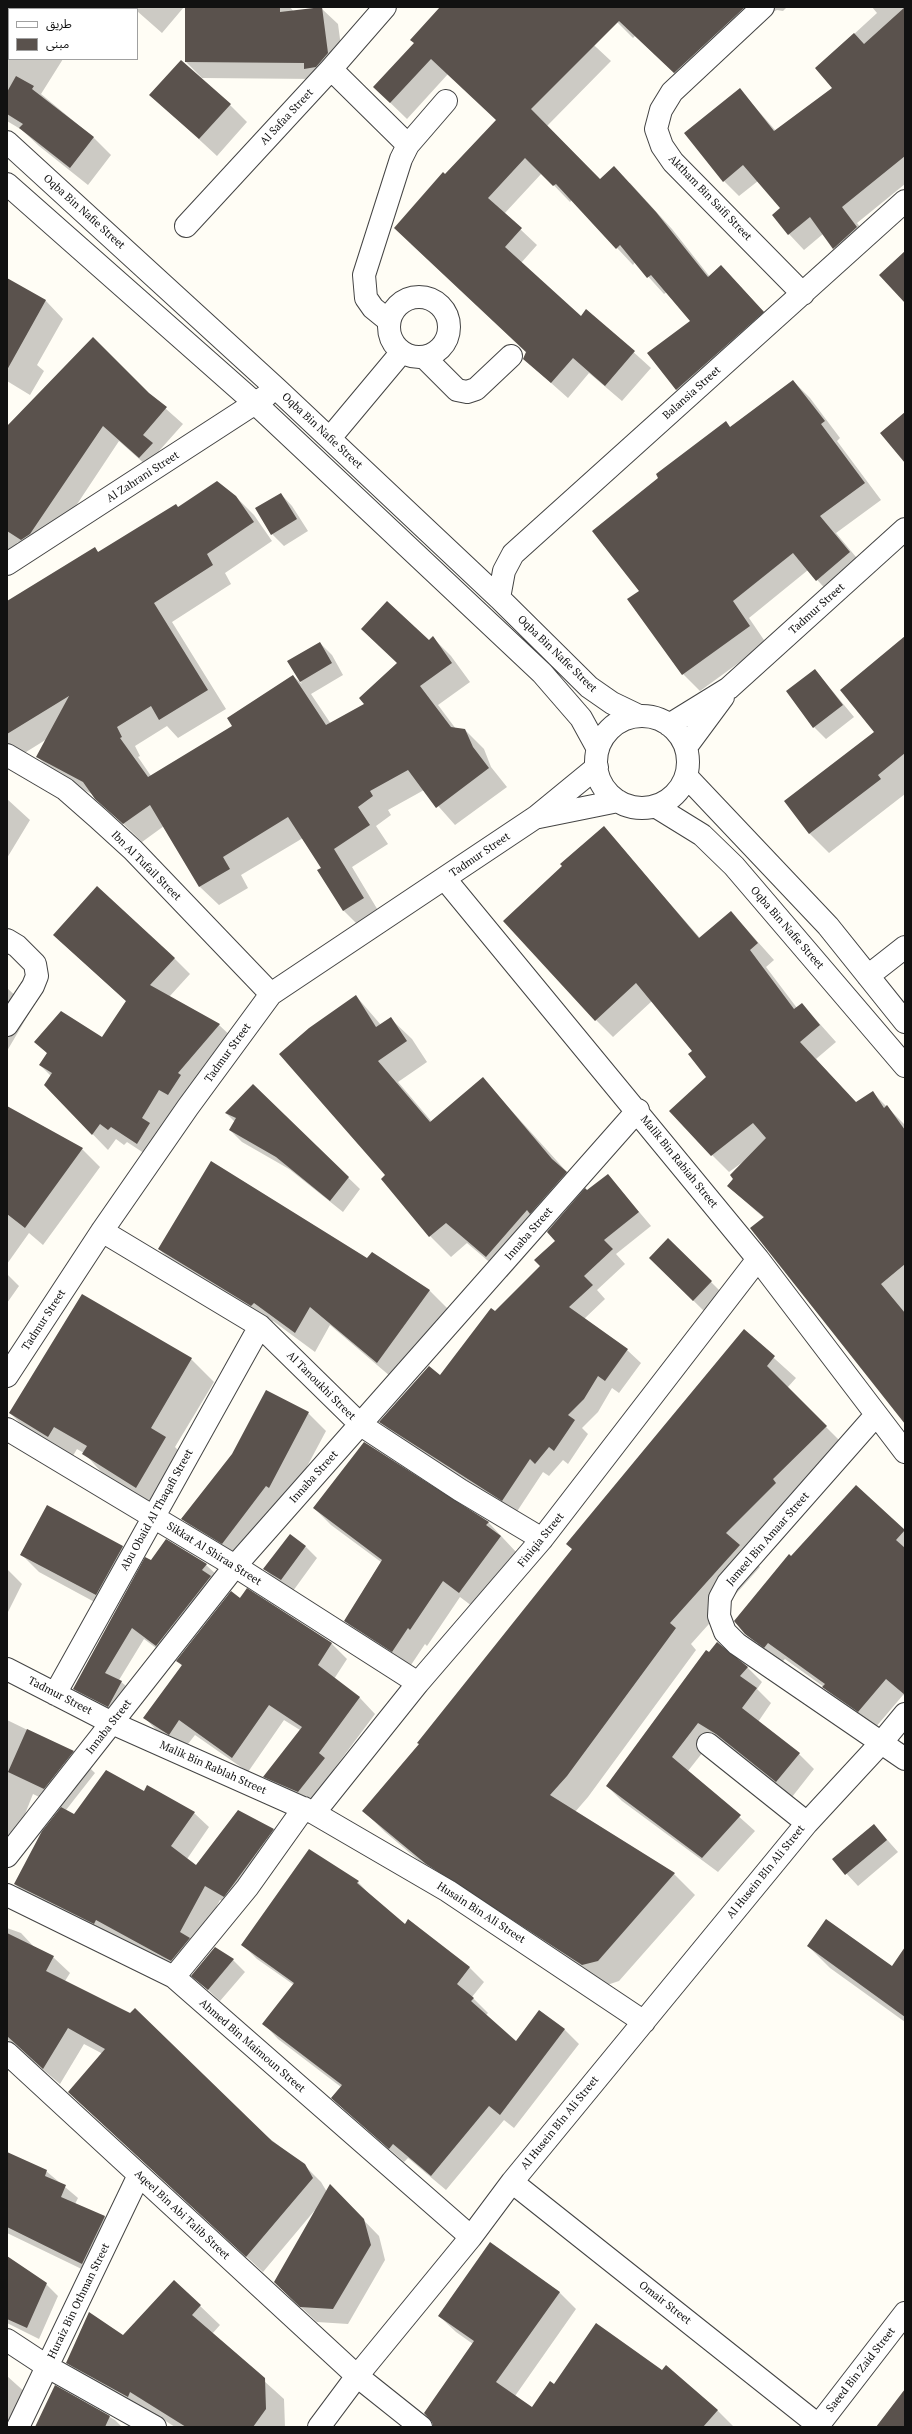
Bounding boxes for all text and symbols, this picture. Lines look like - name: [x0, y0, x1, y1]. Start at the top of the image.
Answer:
- legend: [8, 8, 138, 60]
- text: طريق: [46, 16, 72, 31]
- text: مبنى: [46, 36, 69, 51]
- street label: Al Safaa Street: [258, 86, 316, 148]
- street label: Aktham Bin Saifi Street: [666, 152, 754, 244]
- street label: Oqba Bin Nafie Street: [40, 172, 128, 252]
- street label: Balansia Street: [660, 364, 724, 422]
- street label: Oqba Bin Nafie Street: [279, 390, 365, 472]
- street label: Al Zahrani Street: [104, 449, 182, 505]
- street label: Tadmur Street: [787, 581, 847, 637]
- street label: Oqba Bin Nafie Street: [514, 613, 600, 695]
- street label: Ibn Al Tufail Street: [108, 828, 184, 904]
- street label: Tadmur Street: [447, 830, 513, 880]
- street label: Oqba Bin Nafie Street: [747, 884, 827, 972]
- street label: Tadmur Street: [202, 1021, 254, 1085]
- street label: Malik Bin Rabiah Street: [638, 1113, 720, 1211]
- street label: Innaba Street: [502, 1205, 556, 1263]
- street label: Tadmur Street: [19, 1287, 69, 1353]
- street label: Al Tanoukhi Street: [284, 1349, 358, 1423]
- street label: Abu Obaid Al Thaqafi Street: [118, 1447, 196, 1573]
- street label: Innaba Street: [287, 1448, 341, 1506]
- street label: Jameel Bin Amaar Street: [724, 1490, 812, 1588]
- street label: Finiqia Street: [515, 1510, 567, 1570]
- street label: Sikkat Al Shiraa Street: [164, 1519, 264, 1589]
- street label: Tadmur Street: [26, 1674, 94, 1718]
- street label: Innaba Street: [83, 1697, 135, 1757]
- street label: Malik Bin Rablah Street: [158, 1739, 268, 1797]
- street label: Al Husein BIn Ali Street: [724, 1823, 808, 1921]
- street label: Husain Bin Ali Street: [434, 1880, 528, 1946]
- street label: Ahmed Bin Maimoun Street: [196, 1996, 308, 2096]
- street label: Al Husein BIn Ali Street: [518, 2074, 602, 2172]
- street label: Aqeel Bin Abi Talib Street: [132, 2167, 232, 2263]
- street label: Huraiz Bin Othman Street: [45, 2241, 113, 2361]
- street label: Omair Street: [636, 2278, 694, 2328]
- street label: Saeed Bin Zaid Street: [824, 2325, 898, 2415]

